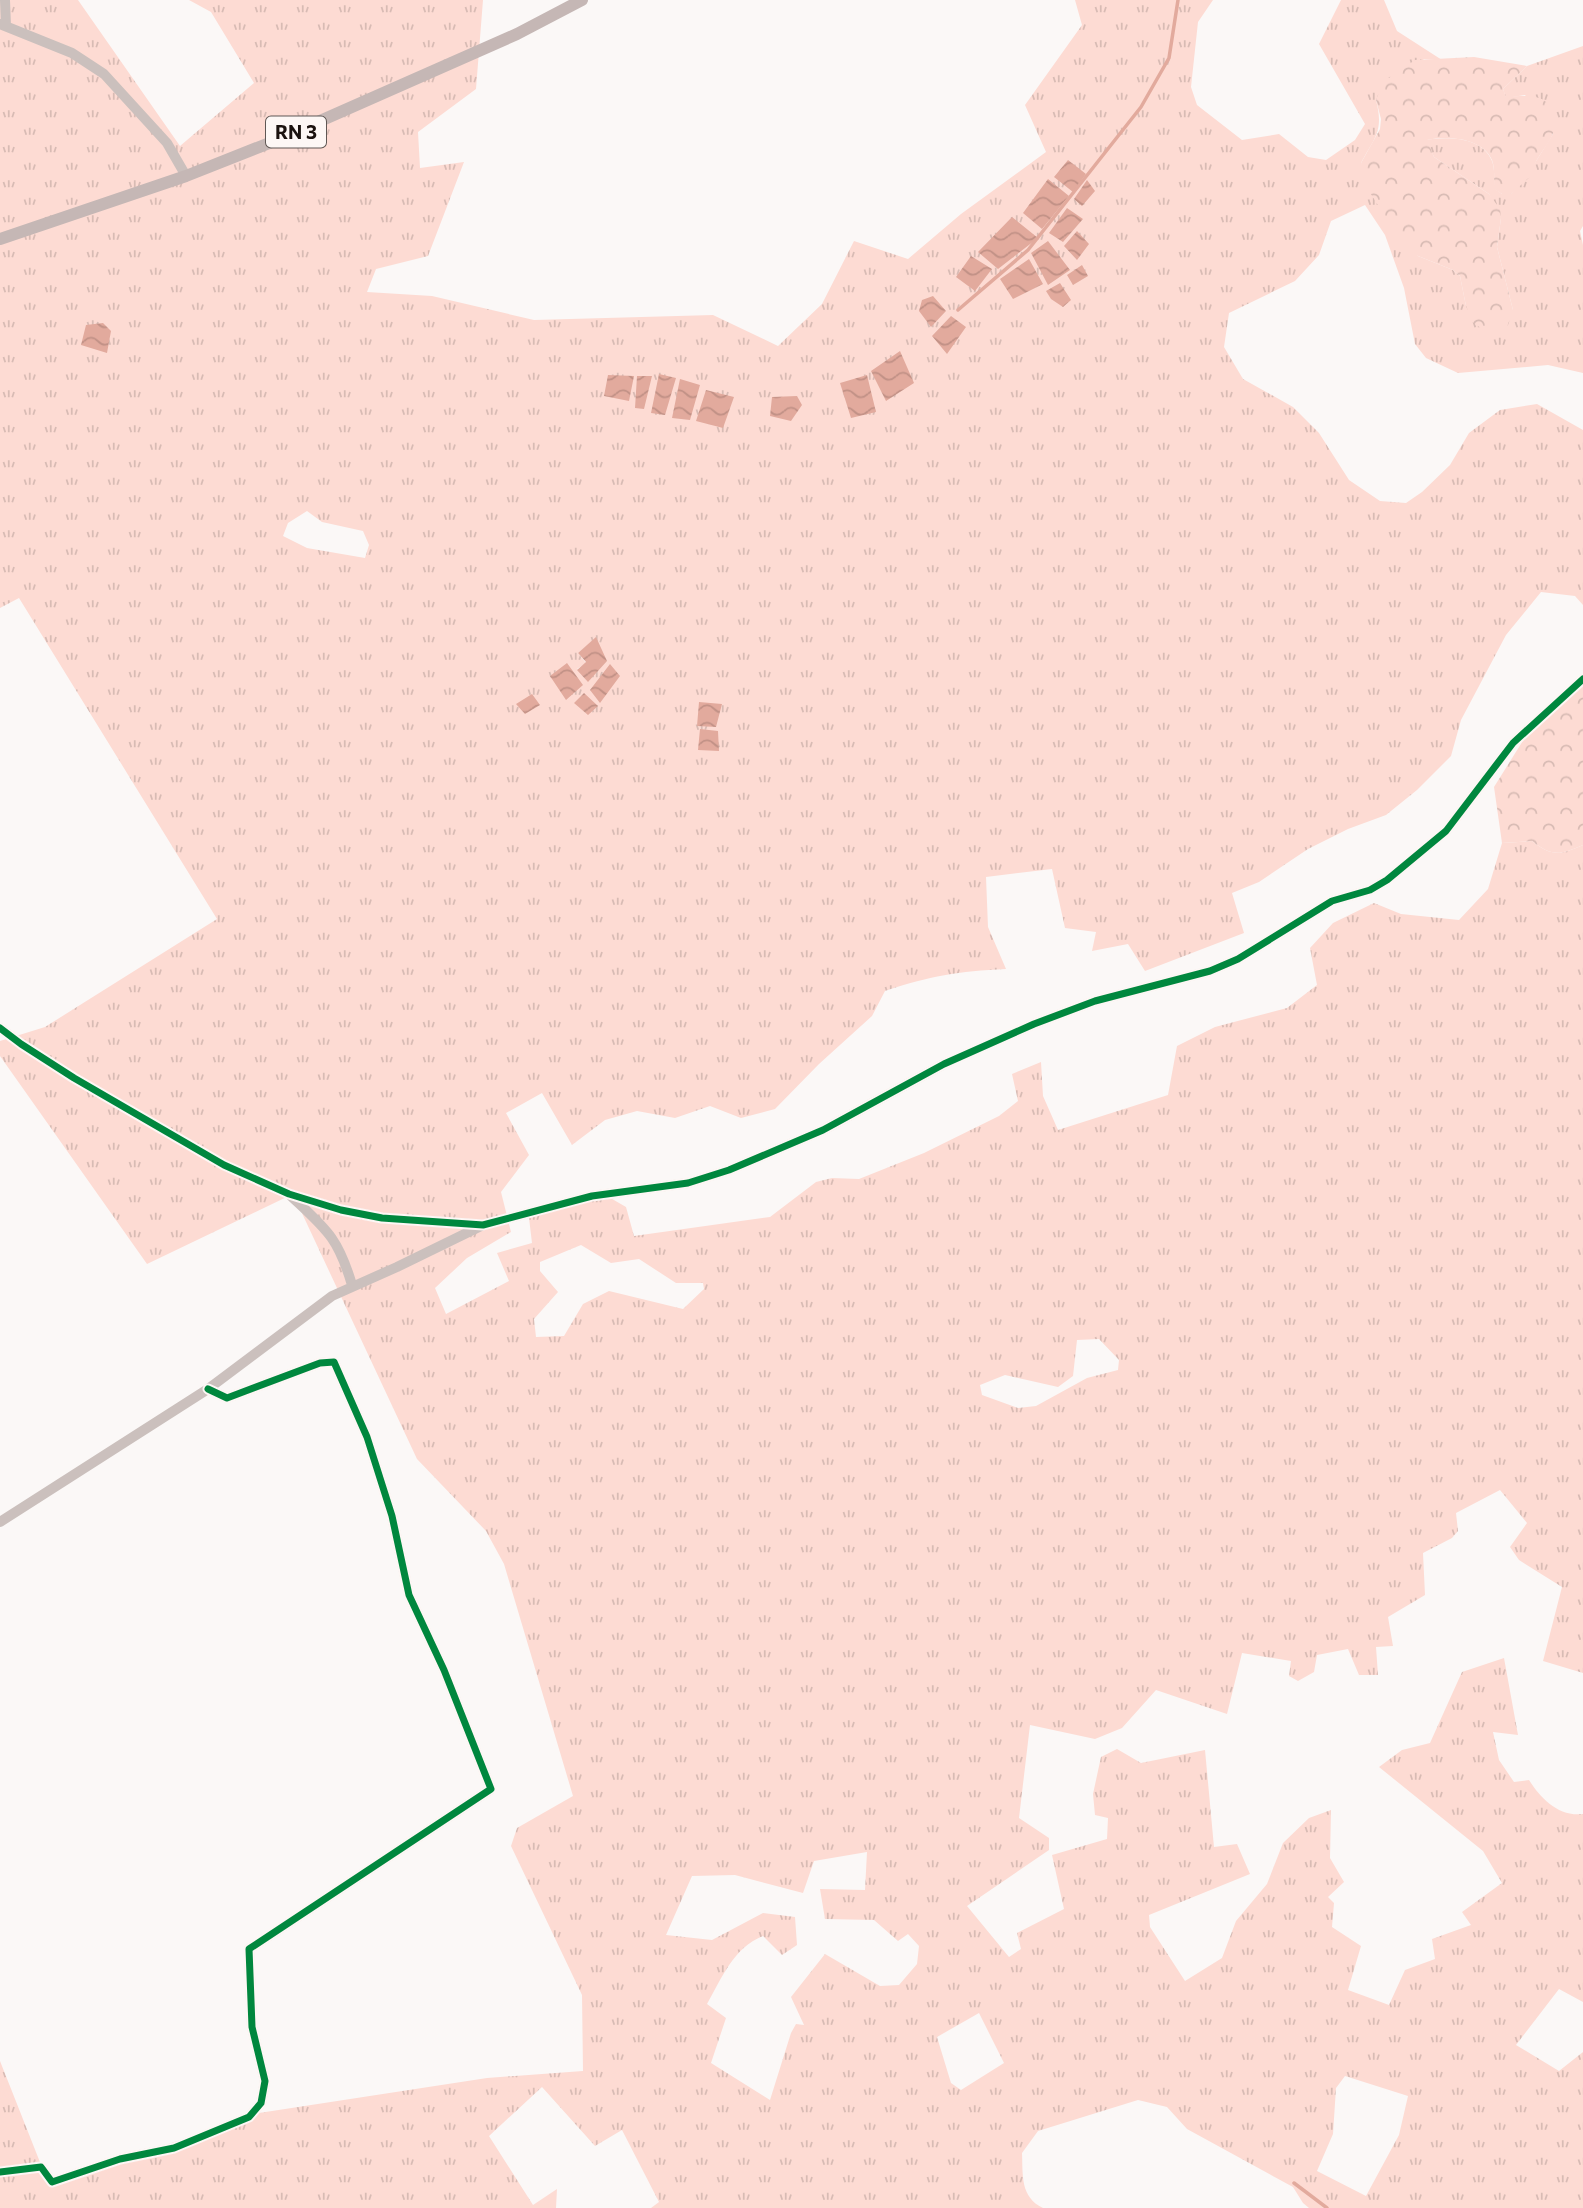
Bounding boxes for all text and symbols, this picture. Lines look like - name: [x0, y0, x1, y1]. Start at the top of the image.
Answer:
- road number: RN 3: [266, 116, 326, 148]

